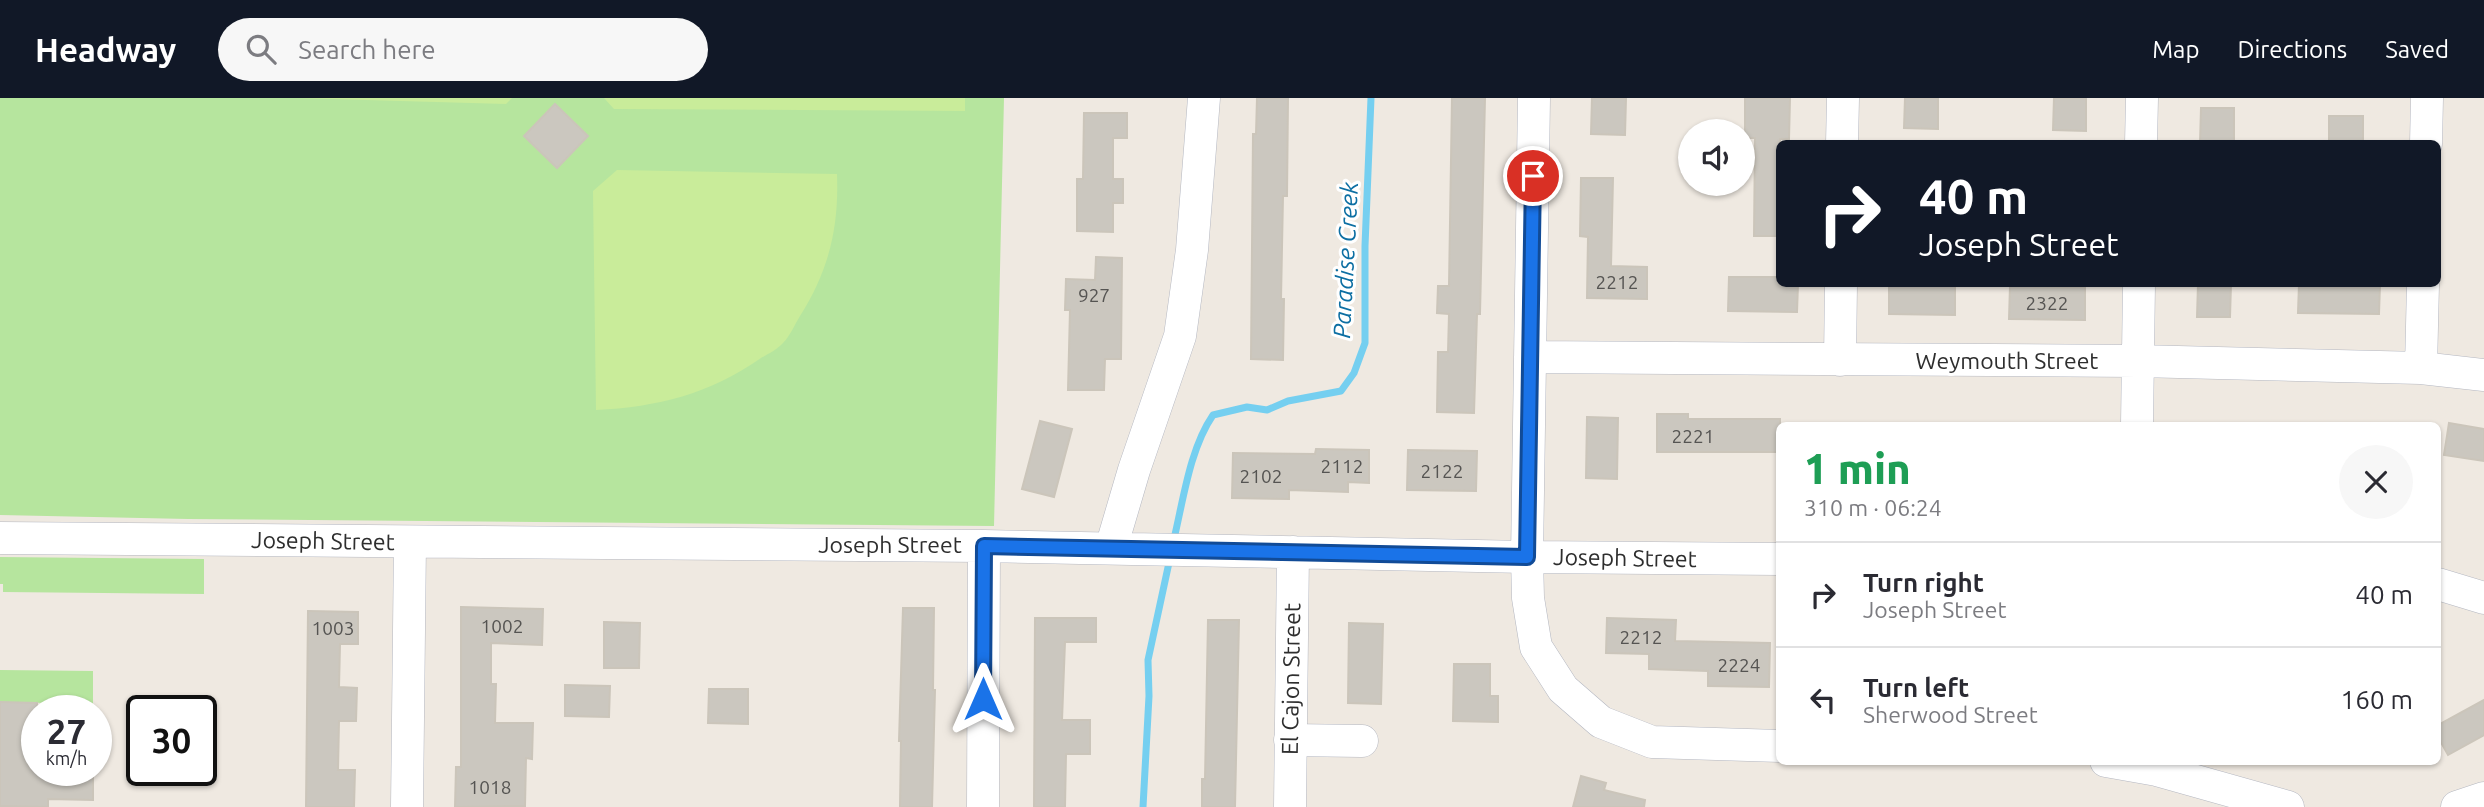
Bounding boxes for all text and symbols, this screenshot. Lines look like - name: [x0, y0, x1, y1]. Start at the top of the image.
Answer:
- search box: [218, 18, 708, 81]
- icon: search: [242, 30, 280, 68]
- text: Headway: [35, 31, 176, 68]
- text: Search here: [298, 35, 436, 64]
- text: Map: [2152, 36, 2199, 63]
- text: Directions: [2237, 36, 2347, 63]
- text: Saved: [2385, 36, 2449, 63]
- map controls: [1678, 119, 1755, 196]
- button: sound: [1678, 119, 1755, 196]
- pin: [1503, 146, 1563, 206]
- icon: arrive: [1514, 157, 1552, 195]
- icon: right: [1804, 168, 1895, 259]
- text: 40 m: [1919, 168, 2028, 223]
- water label: Paradise Creek: [1328, 180, 1363, 339]
- text: Joseph Street: [1919, 226, 2119, 262]
- house number: 2212: [1596, 271, 1638, 293]
- house number: 927: [1078, 284, 1110, 306]
- house number: 2322: [2026, 292, 2068, 314]
- street label: Weymouth Street: [1916, 348, 2098, 373]
- house number: 2221: [1672, 425, 1714, 447]
- text: 1 min: [1804, 445, 1911, 492]
- button: close: [2339, 445, 2413, 519]
- house number: 2112: [1321, 455, 1363, 477]
- house number: 2122: [1421, 460, 1463, 482]
- house number: 2102: [1240, 465, 1282, 487]
- text: 310 m · 06:24: [1804, 495, 1942, 520]
- street label: Joseph Street: [251, 527, 395, 554]
- street label: Joseph Street: [818, 532, 962, 557]
- street label: Joseph Street: [1553, 544, 1697, 571]
- text: Turn right: [1863, 568, 1984, 597]
- icon: right: [1804, 576, 1842, 614]
- text: 40 m: [2355, 580, 2413, 609]
- text: Joseph Street: [1863, 597, 2007, 622]
- street label: El Cajon Street: [1277, 603, 1304, 755]
- house number: 1002: [481, 615, 523, 637]
- house number: 1003: [312, 617, 354, 639]
- house number: 2212: [1620, 626, 1662, 648]
- house number: 2224: [1718, 654, 1760, 676]
- position arrow: [946, 662, 1020, 736]
- text: Turn left: [1863, 673, 1969, 702]
- icon: left: [1804, 681, 1842, 719]
- text: 160 m: [2341, 685, 2413, 714]
- speed limit sign: 30: [126, 695, 217, 786]
- text: Sherwood Street: [1863, 702, 2038, 727]
- text: 27: [47, 711, 86, 751]
- text: km/h: [46, 748, 87, 768]
- house number: 1018: [469, 776, 511, 798]

